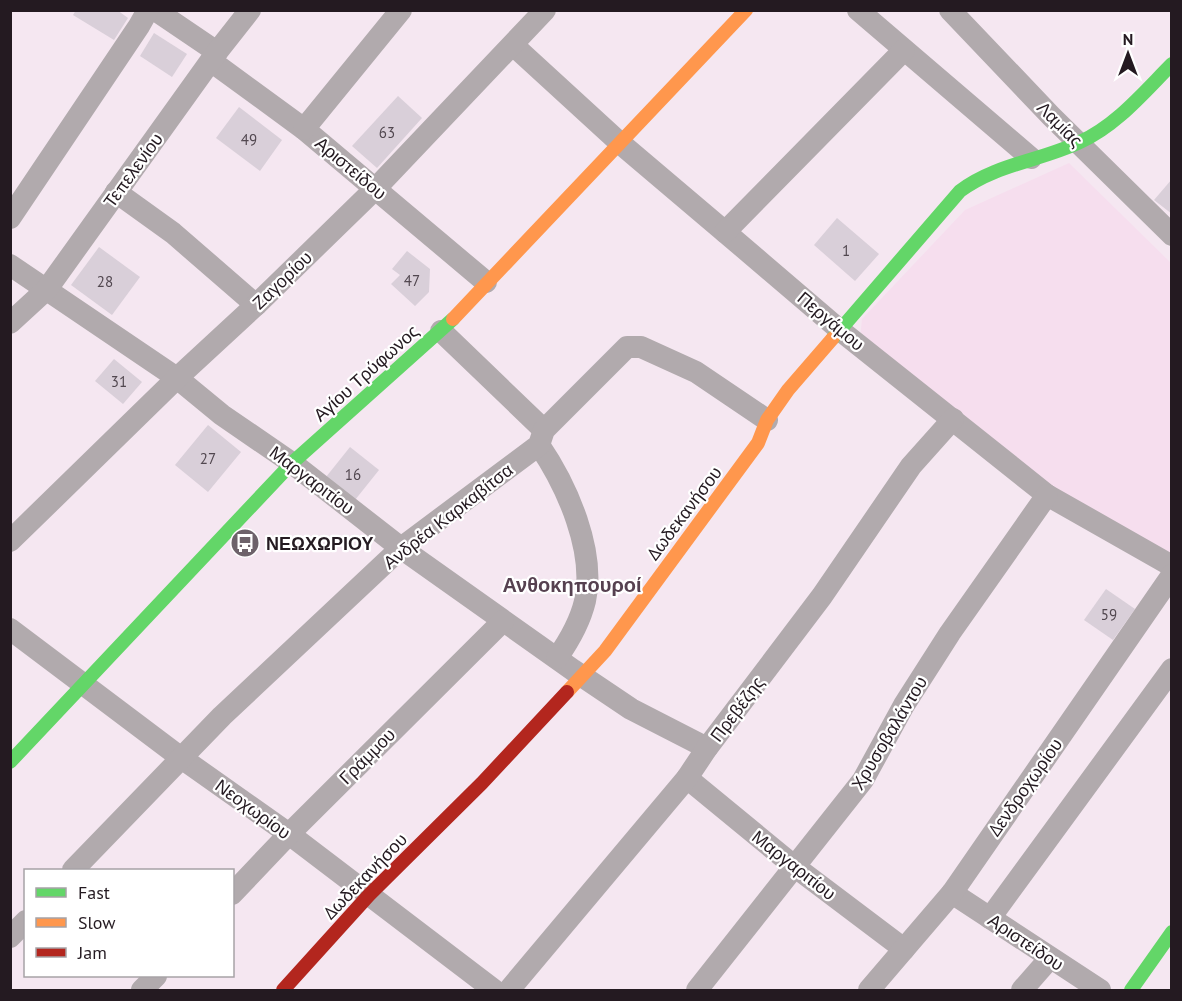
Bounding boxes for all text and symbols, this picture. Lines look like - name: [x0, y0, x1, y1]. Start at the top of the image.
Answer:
- north arrow: [1098, 24, 1158, 84]
- text: N: [1123, 29, 1133, 49]
- street label: Λαμίας: [1032, 96, 1088, 152]
- house number: 63: [379, 123, 395, 142]
- street label: Τεπελενίου: [98, 128, 168, 212]
- house number: 49: [241, 130, 257, 149]
- street label: Αριστείδου: [311, 131, 391, 205]
- house number: 1: [842, 241, 850, 260]
- street label: Ζαγορίου: [247, 246, 317, 314]
- house number: 47: [404, 271, 420, 290]
- house number: 28: [97, 272, 113, 291]
- street label: Περγάμου: [793, 286, 869, 356]
- street label: Αγίου Τρύφωνος: [309, 319, 424, 426]
- house number: 31: [111, 372, 127, 391]
- street label: Μαργαριτίου: [265, 441, 359, 519]
- house number: 27: [200, 449, 216, 468]
- street label: Ανδρέα Καρκαβίτσα: [378, 458, 518, 574]
- street label: Δωδεκανήσου: [641, 462, 727, 564]
- house number: 16: [345, 465, 361, 484]
- bus stop icon: ΝΕΩΧΩΡΙΟΥ: [229, 527, 261, 559]
- place label: ΝΕΩΧΩΡΙΟΥ: [266, 532, 374, 555]
- district label: Ανθοκηπουροί: [502, 572, 642, 598]
- house number: 59: [1101, 605, 1117, 624]
- street label: Πρεβέζης: [705, 671, 769, 746]
- street label: Χρυσοβαλάντου: [846, 672, 932, 794]
- street label: Γράμμου: [334, 723, 400, 789]
- street label: Δενδροχωρίου: [983, 734, 1067, 840]
- street label: Νεοχωρίου: [211, 774, 295, 844]
- street label: Μαργαριτίου: [747, 825, 841, 905]
- street label: Δωδεκανήσου: [318, 828, 412, 924]
- legend: [24, 869, 234, 977]
- text: Fast: [78, 881, 110, 904]
- street label: Αριστείδου: [984, 908, 1068, 976]
- text: Slow: [78, 911, 116, 934]
- text: Jam: [77, 941, 107, 964]

